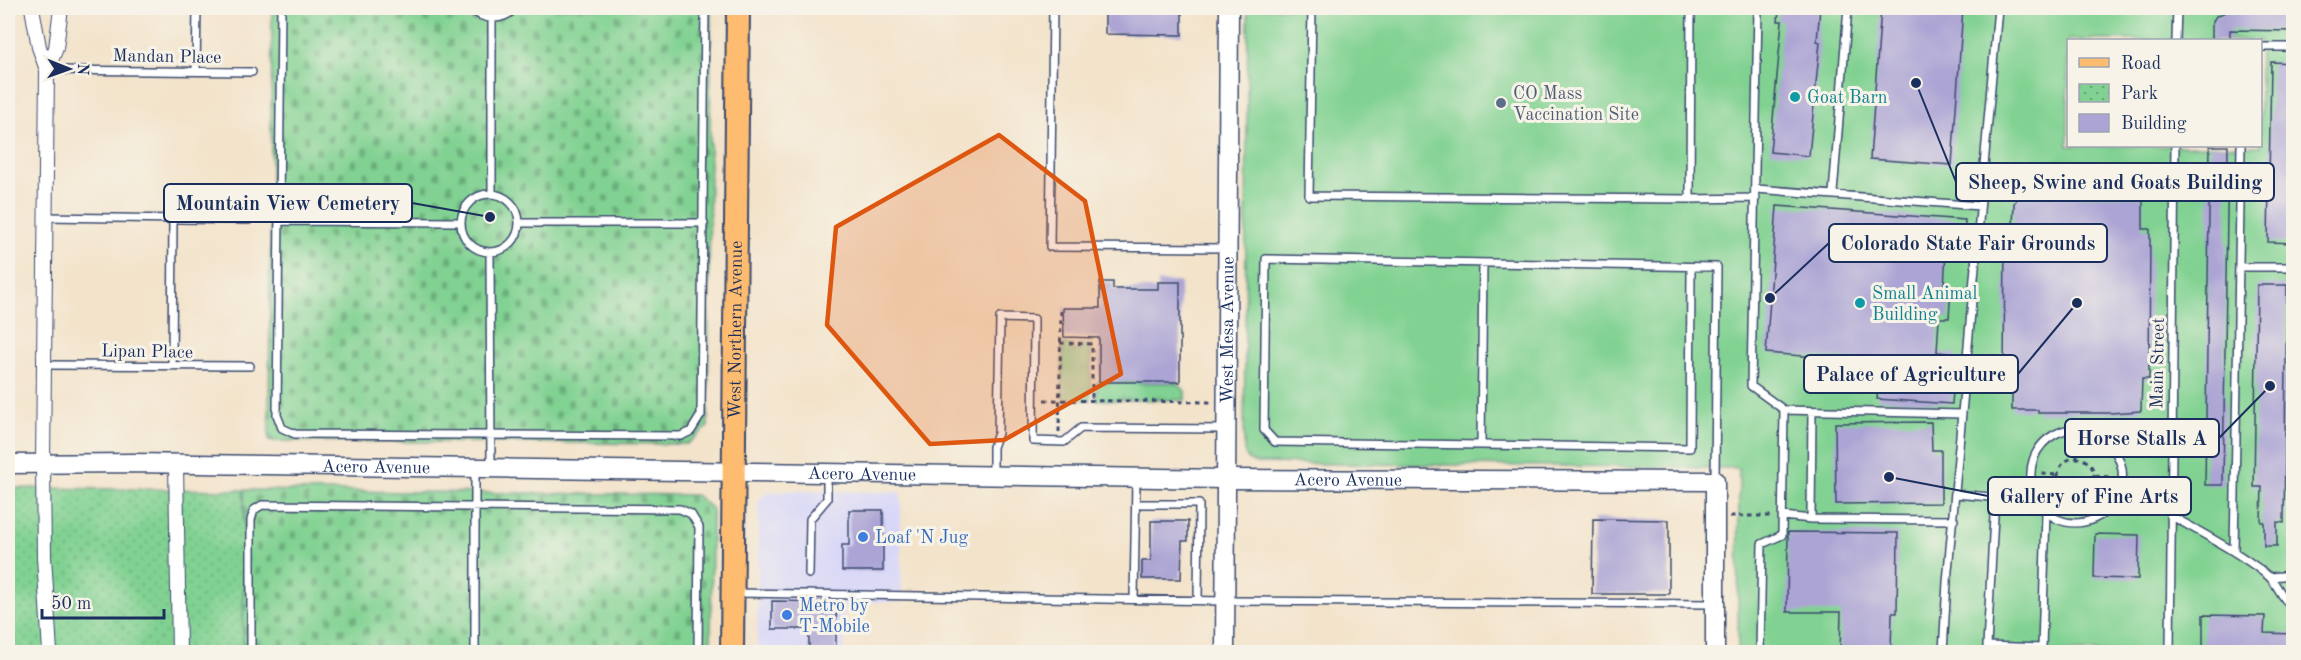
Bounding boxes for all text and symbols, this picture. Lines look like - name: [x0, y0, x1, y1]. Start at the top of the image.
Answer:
- north arrow: [39, 39, 99, 99]
- legend: [2067, 39, 2262, 147]
- street label: Mandan Place: [112, 47, 222, 67]
- text: Road: [2121, 55, 2161, 73]
- text: N: [74, 63, 90, 76]
- place label: CO Mass Vaccination Site: [1513, 85, 1639, 124]
- text: Park: [2121, 85, 2158, 103]
- place label: Goat Barn: [1807, 89, 1888, 107]
- marker: Goat Barn: [1788, 90, 1802, 104]
- marker: CO Mass Vaccination Site: [1494, 96, 1508, 110]
- text: Building: [2121, 115, 2187, 133]
- callout: Sheep, Swine and Goats Building: [1956, 163, 2274, 201]
- text: Sheep, Swine and Goats Building: [1968, 174, 2262, 194]
- callout: Mountain View Cemetery: [164, 184, 412, 222]
- text: Mountain View Cemetery: [176, 195, 400, 215]
- callout: Colorado State Fair Grounds: [1829, 224, 2107, 262]
- text: Colorado State Fair Grounds: [1841, 235, 2095, 255]
- street label: West Northern Avenue: [726, 240, 746, 420]
- street label: West Mesa Avenue: [1219, 256, 1237, 404]
- place label: Small Animal Building: [1872, 285, 1978, 324]
- marker: Small Animal Building: [1853, 296, 1867, 310]
- street label: Main Street: [2148, 317, 2168, 409]
- street label: Lipan Place: [101, 342, 193, 362]
- callout: Palace of Agriculture: [1804, 355, 2018, 393]
- text: Palace of Agriculture: [1816, 366, 2006, 386]
- callout: Horse Stalls A: [2065, 419, 2219, 457]
- text: Horse Stalls A: [2077, 430, 2207, 450]
- street label: Acero Avenue: [322, 458, 430, 477]
- street label: Acero Avenue: [808, 465, 916, 484]
- street label: Acero Avenue: [1294, 471, 1402, 490]
- callout: Gallery of Fine Arts: [1988, 477, 2191, 515]
- text: Gallery of Fine Arts: [2000, 488, 2178, 508]
- place label: Loaf 'N Jug: [875, 529, 968, 547]
- marker: Loaf 'N Jug: [856, 530, 870, 544]
- scale bar: [42, 582, 164, 620]
- text: 50 m: [51, 595, 91, 613]
- place label: Metro by T-Mobile: [799, 597, 870, 636]
- marker: Metro by T-Mobile: [780, 608, 794, 622]

